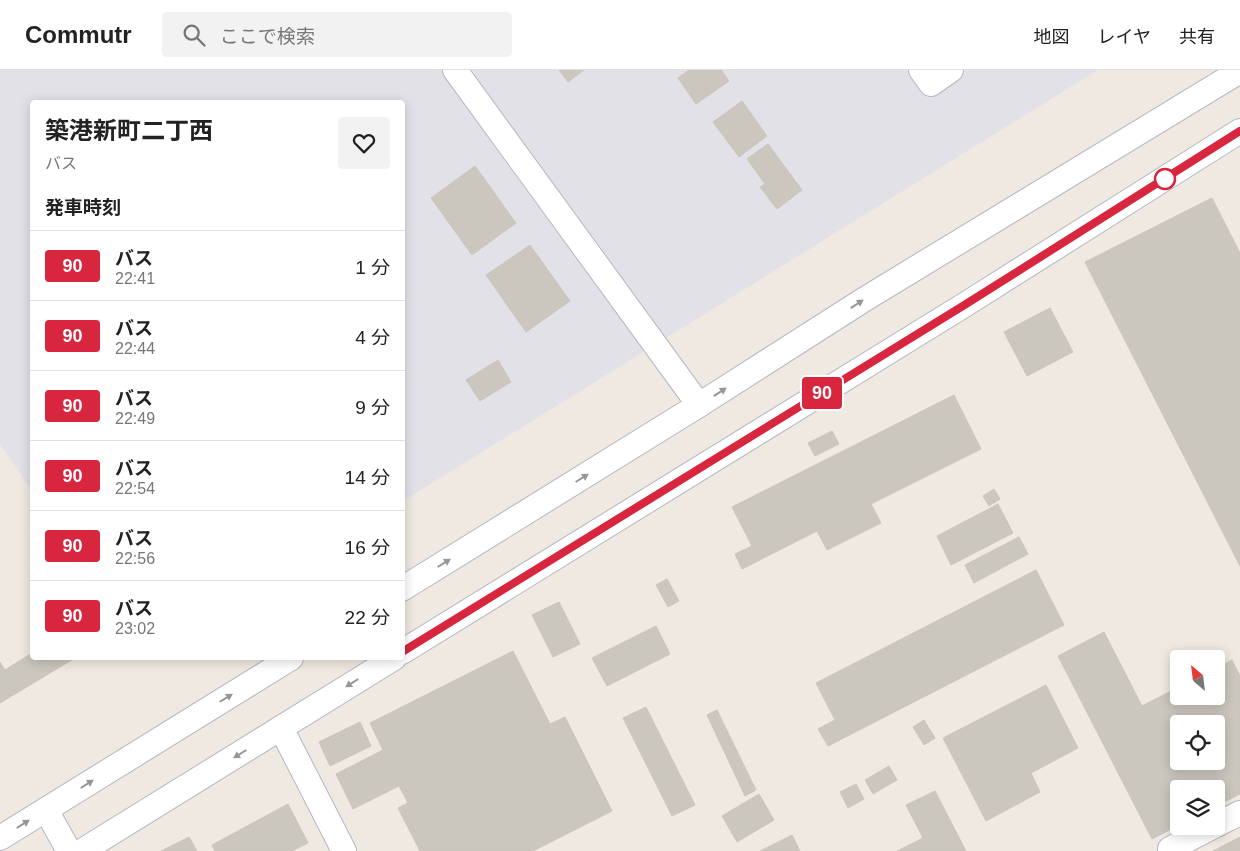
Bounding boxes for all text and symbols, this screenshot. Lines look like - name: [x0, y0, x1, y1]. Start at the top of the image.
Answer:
- search box: [162, 12, 512, 57]
- text: Commutr: [25, 21, 132, 48]
- icon: search: [180, 21, 208, 49]
- text: ここで検索: [220, 26, 315, 47]
- text: 地図: [1034, 27, 1070, 47]
- text: レイヤ: [1098, 27, 1151, 47]
- text: 共有: [1179, 27, 1215, 47]
- text: 築港新町二丁西: [45, 117, 213, 144]
- button: heart: [338, 117, 390, 169]
- text: バス: [45, 155, 77, 172]
- unlabelled marker: [1154, 168, 1176, 190]
- text: 発車時刻: [45, 197, 121, 218]
- text: バス: [115, 248, 153, 269]
- text: 90: [62, 256, 83, 276]
- text: 1 分: [355, 257, 390, 278]
- text: 22:41: [115, 270, 155, 287]
- one-way arrow: [850, 299, 863, 308]
- text: バス: [115, 318, 153, 339]
- text: 90: [62, 326, 83, 346]
- text: 4 分: [355, 327, 390, 348]
- text: 22:44: [115, 340, 155, 357]
- line badge: 90: [800, 377, 844, 409]
- text: 90: [812, 383, 832, 403]
- one-way arrow: [713, 387, 727, 396]
- text: バス: [115, 388, 153, 409]
- text: 90: [62, 396, 83, 416]
- text: 9 分: [355, 397, 390, 418]
- text: 22:49: [115, 410, 155, 427]
- text: バス: [115, 458, 153, 479]
- text: 90: [62, 466, 83, 486]
- text: 14 分: [345, 467, 390, 488]
- one-way arrow: [576, 473, 589, 482]
- text: 22:54: [115, 480, 155, 497]
- text: バス: [115, 528, 153, 549]
- text: 90: [62, 536, 83, 556]
- text: 16 分: [345, 537, 390, 558]
- text: 22:56: [115, 550, 155, 567]
- one-way arrow: [437, 558, 451, 568]
- text: バス: [115, 598, 153, 619]
- text: 90: [62, 606, 83, 626]
- text: 22 分: [345, 607, 390, 628]
- text: 23:02: [115, 620, 155, 637]
- north arrow: [1170, 650, 1225, 705]
- map controls: [1170, 650, 1225, 835]
- one-way arrow: [346, 679, 359, 688]
- one-way arrow: [219, 694, 232, 703]
- button: locate: [1170, 715, 1225, 770]
- one-way arrow: [233, 749, 246, 758]
- one-way arrow: [81, 779, 94, 789]
- button: layers: [1170, 780, 1225, 835]
- one-way arrow: [16, 819, 30, 829]

